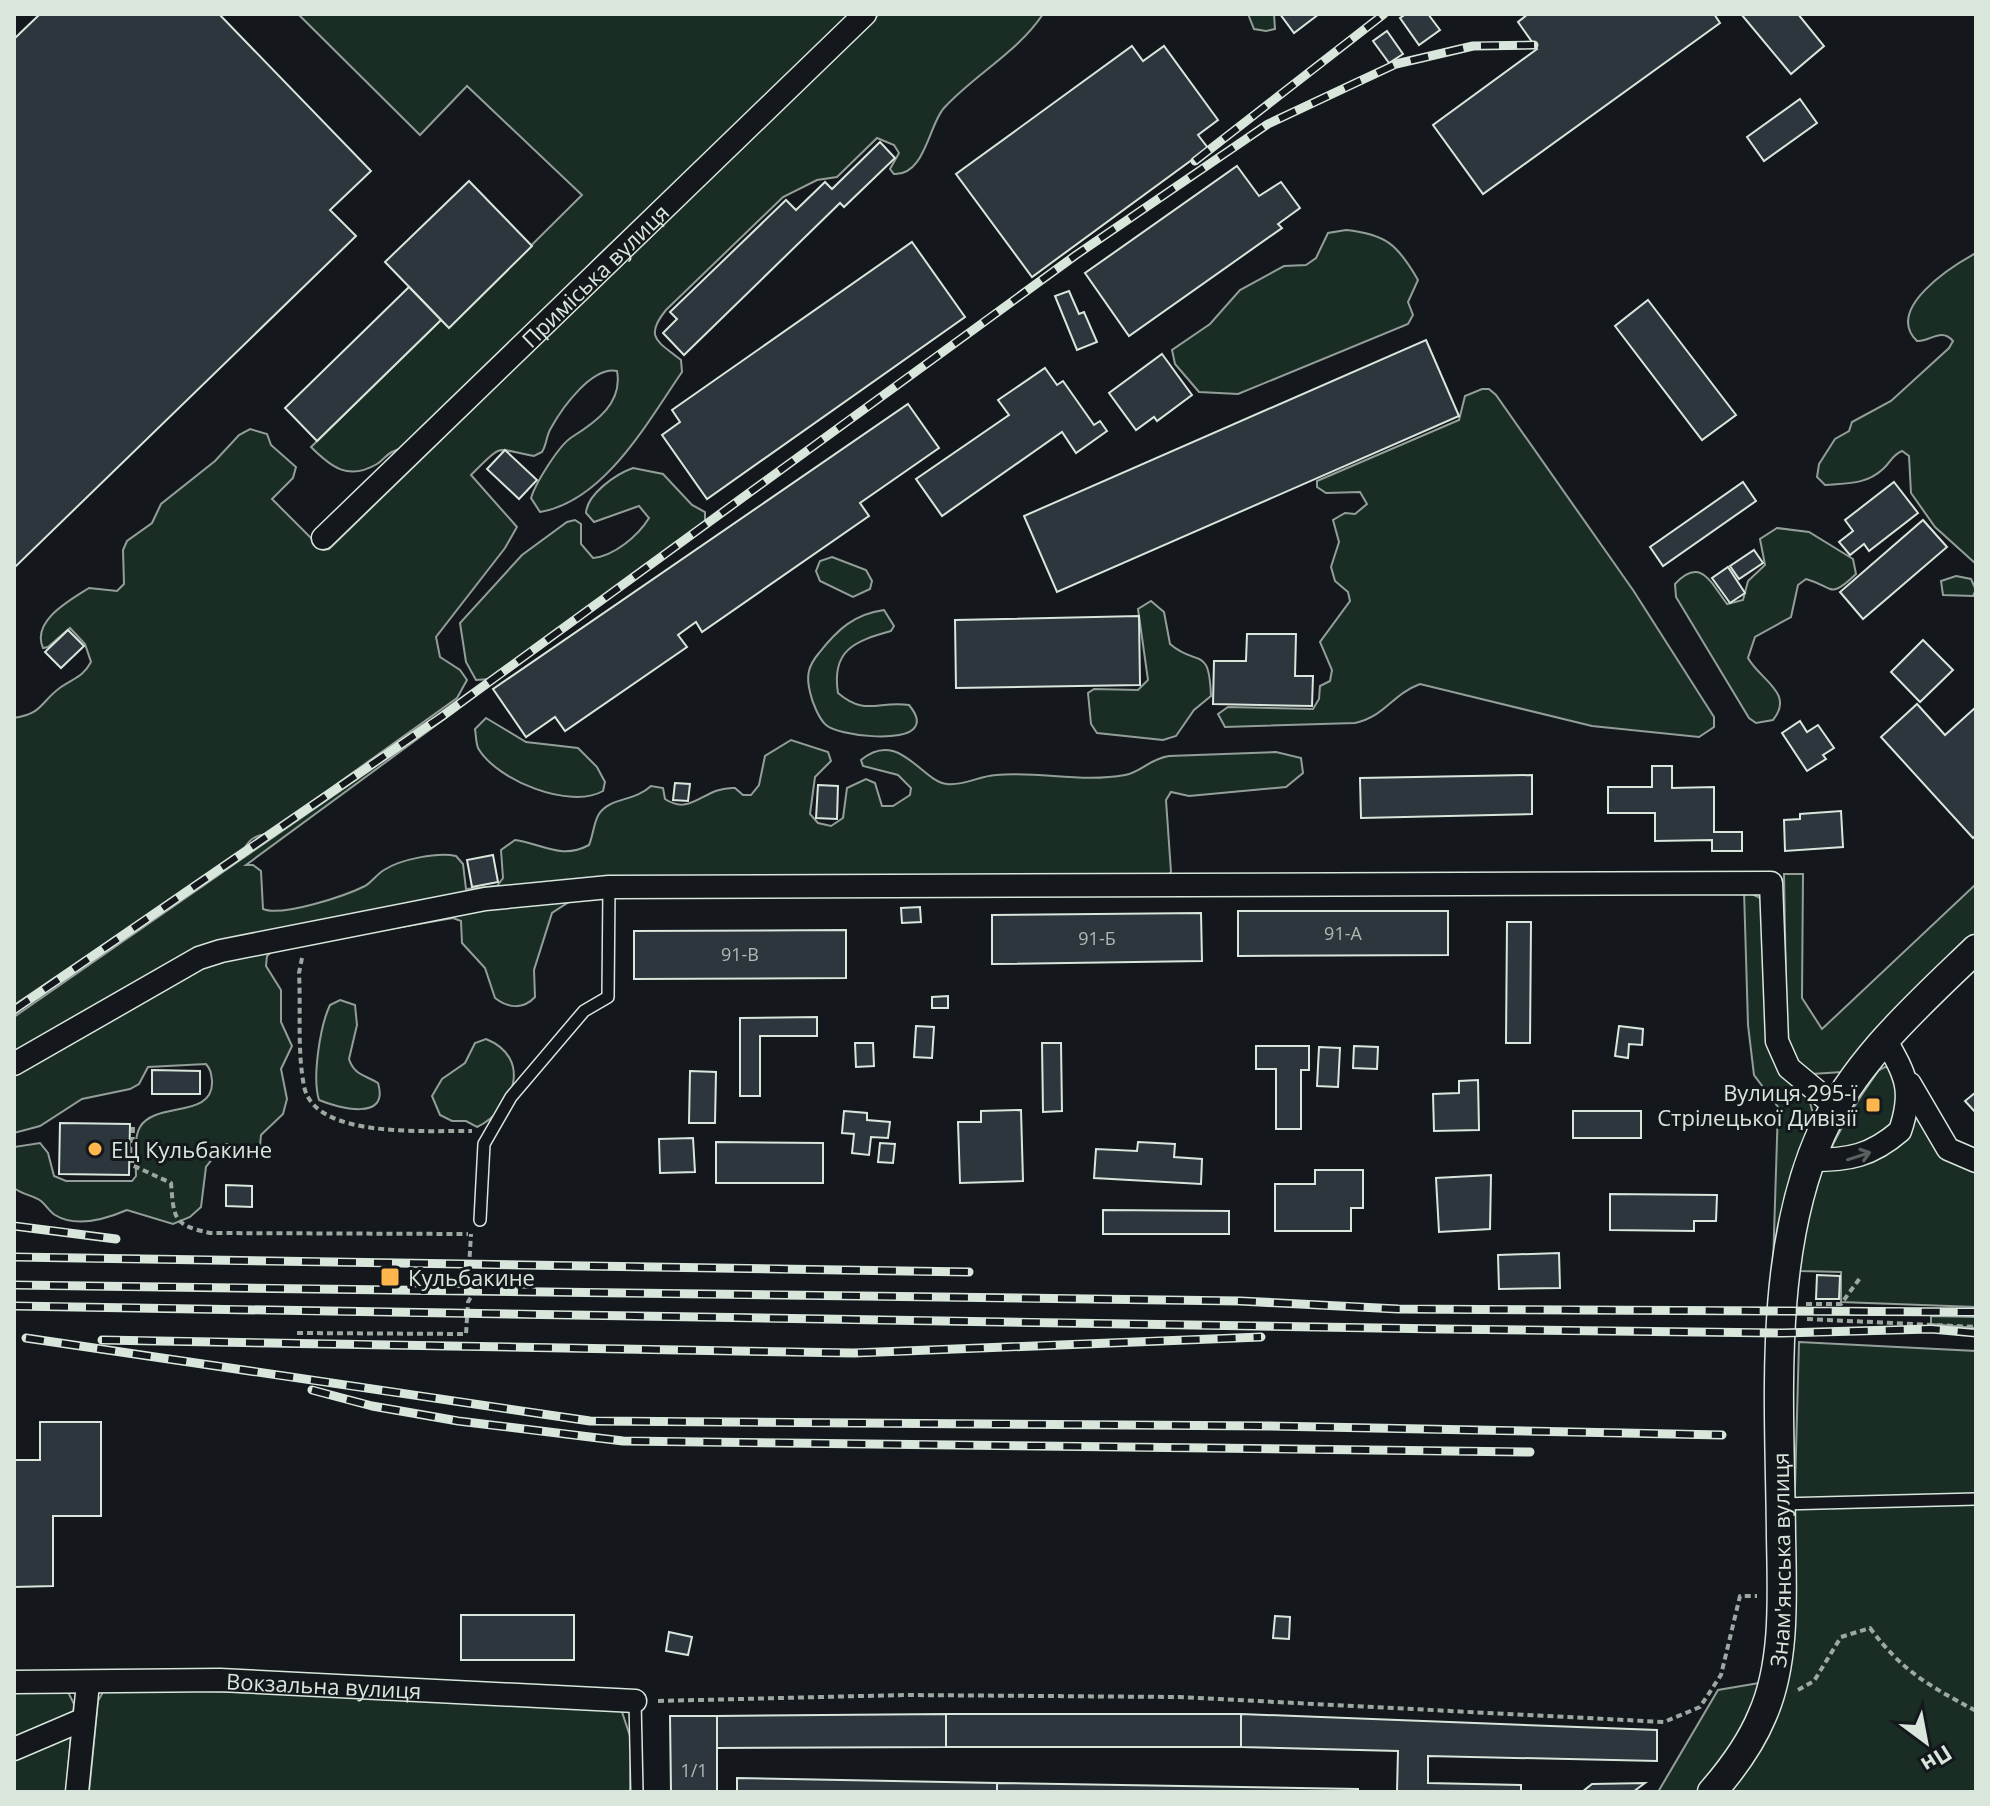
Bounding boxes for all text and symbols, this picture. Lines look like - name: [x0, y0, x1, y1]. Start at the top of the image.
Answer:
- street label: Приміська вулиця: [514, 197, 675, 354]
- house number: 91-А: [1324, 921, 1362, 945]
- house number: 91-Б: [1078, 926, 1116, 950]
- house number: 91-В: [721, 942, 759, 966]
- place label: Вулиця 295-ї Стрілецької Дивізії: [1657, 1077, 1857, 1132]
- marker: Вулиця 295-ї Стрілецької Дивізії: [1864, 1096, 1882, 1114]
- place label: ЕЦ Кульбакине: [111, 1134, 272, 1164]
- marker: ЕЦ Кульбакине: [86, 1140, 104, 1158]
- one-way arrow: [1846, 1148, 1871, 1162]
- place label: Кульбакине: [408, 1262, 535, 1292]
- marker: Кульбакине: [379, 1266, 401, 1288]
- street label: Знам'янська вулиця: [1762, 1452, 1797, 1669]
- street label: Вокзальна вулиця: [226, 1665, 422, 1705]
- north arrow: [1886, 1702, 1966, 1782]
- text: Пн: [1916, 1739, 1958, 1781]
- house number: 1/1: [680, 1758, 708, 1782]

